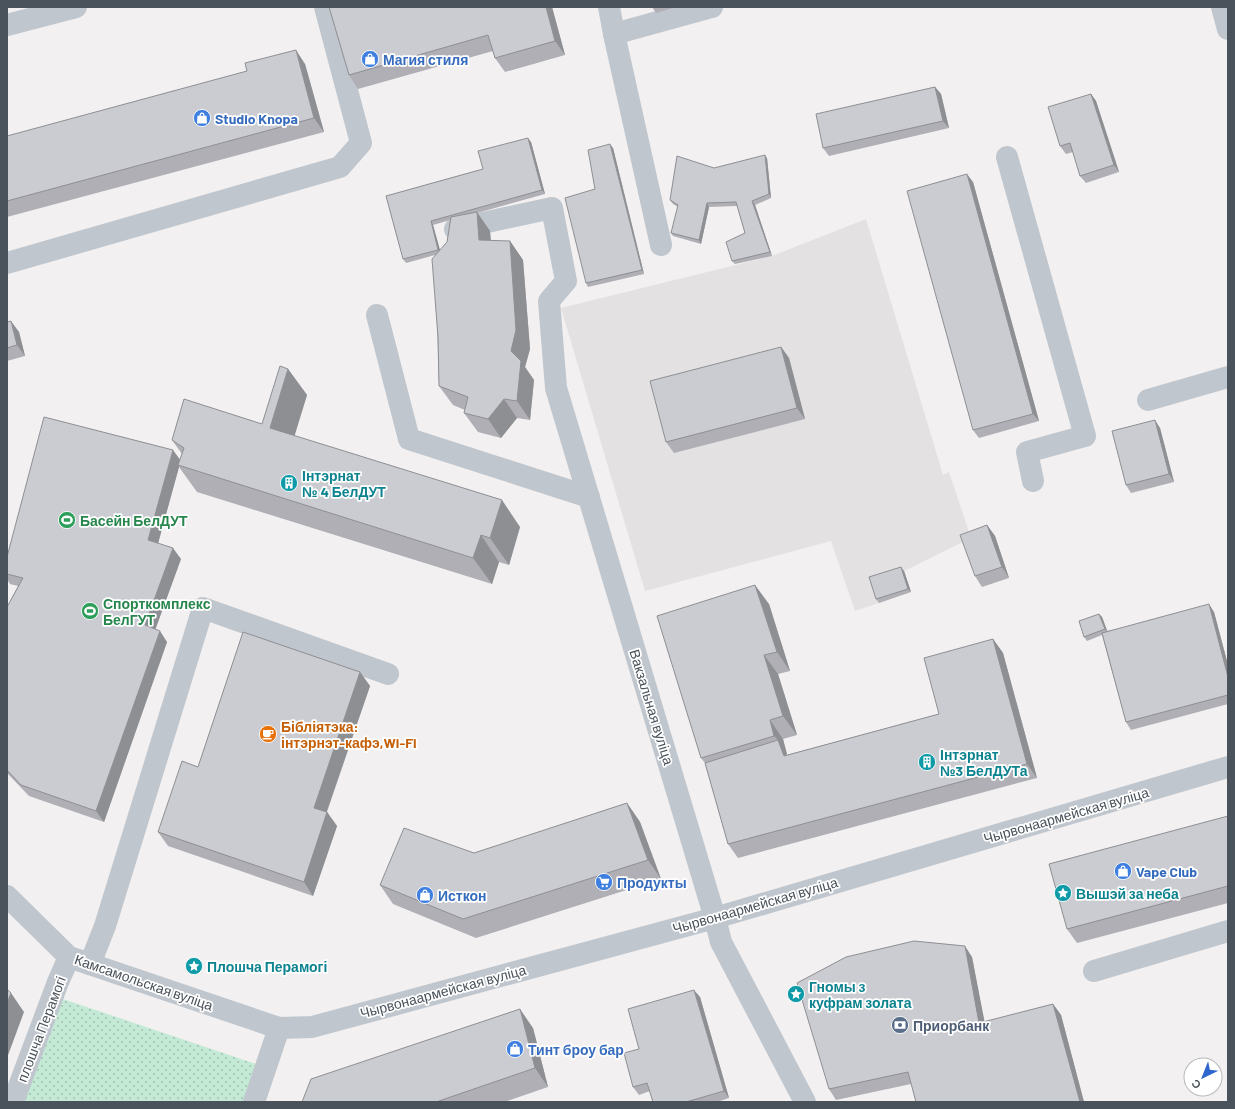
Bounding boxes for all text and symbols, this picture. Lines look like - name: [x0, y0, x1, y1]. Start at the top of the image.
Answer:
- shop icon: Магия стиля: [360, 49, 380, 69]
- place label: Магия стиля: [383, 51, 468, 68]
- shop icon: Studio Knopa: [192, 108, 212, 128]
- place label: Studio Knopa: [215, 110, 298, 127]
- place label: Інтэрнат № 4 БелДУТ: [302, 467, 386, 500]
- building icon: Інтэрнат № 4 БелДУТ: [279, 473, 299, 493]
- sports icon: Басейн БелДУТ: [57, 510, 77, 530]
- place label: Басейн БелДУТ: [80, 512, 188, 529]
- place label: Спорткомплекс БелГУТ: [103, 595, 211, 628]
- sports icon: Спорткомплекс БелГУТ: [80, 601, 100, 621]
- street label: Вакзальная вуліца: [626, 647, 678, 767]
- place label: Бібліятэка: інтэрнэт-кафэ,Wi-Fi: [281, 718, 417, 751]
- cafe icon: Бібліятэка: інтэрнэт-кафэ,Wi-Fi: [258, 724, 278, 744]
- place label: Інтэрнат №3 БелДУТа: [940, 746, 1028, 779]
- building icon: Інтэрнат №3 БелДУТа: [917, 752, 937, 772]
- street label: Чырвонаармейская вуліца: [981, 783, 1151, 847]
- shop icon: Vape Club: [1113, 861, 1133, 881]
- place label: Vape Club: [1136, 863, 1197, 880]
- supermarket icon: Продукты: [594, 872, 614, 892]
- street label: Чырвонаармейская вуліца: [670, 873, 840, 937]
- place label: Продукты: [617, 874, 687, 891]
- place icon: Вышэй за неба: [1053, 883, 1073, 903]
- shop icon: Исткон: [415, 885, 435, 905]
- place label: Вышэй за неба: [1076, 885, 1179, 902]
- place label: Исткон: [438, 887, 487, 904]
- street label: Камсамольская вуліца: [72, 950, 216, 1014]
- place icon: Плошча Перамогі: [184, 956, 204, 976]
- place label: Плошча Перамогі: [207, 958, 327, 975]
- street label: Чырвонаармейская вуліца: [358, 961, 528, 1021]
- street label: плошча Перамогі: [13, 974, 69, 1084]
- place label: Гномы з куфрам золата: [809, 978, 912, 1011]
- place icon: Гномы з куфрам золата: [786, 984, 806, 1004]
- bank icon: Приорбанк: [890, 1015, 910, 1035]
- place label: Приорбанк: [913, 1017, 990, 1034]
- shop icon: Тинт броу бар: [505, 1039, 525, 1059]
- place label: Тинт броу бар: [528, 1041, 624, 1058]
- north arrow: [1183, 1057, 1223, 1097]
- text: С: [1188, 1077, 1203, 1092]

